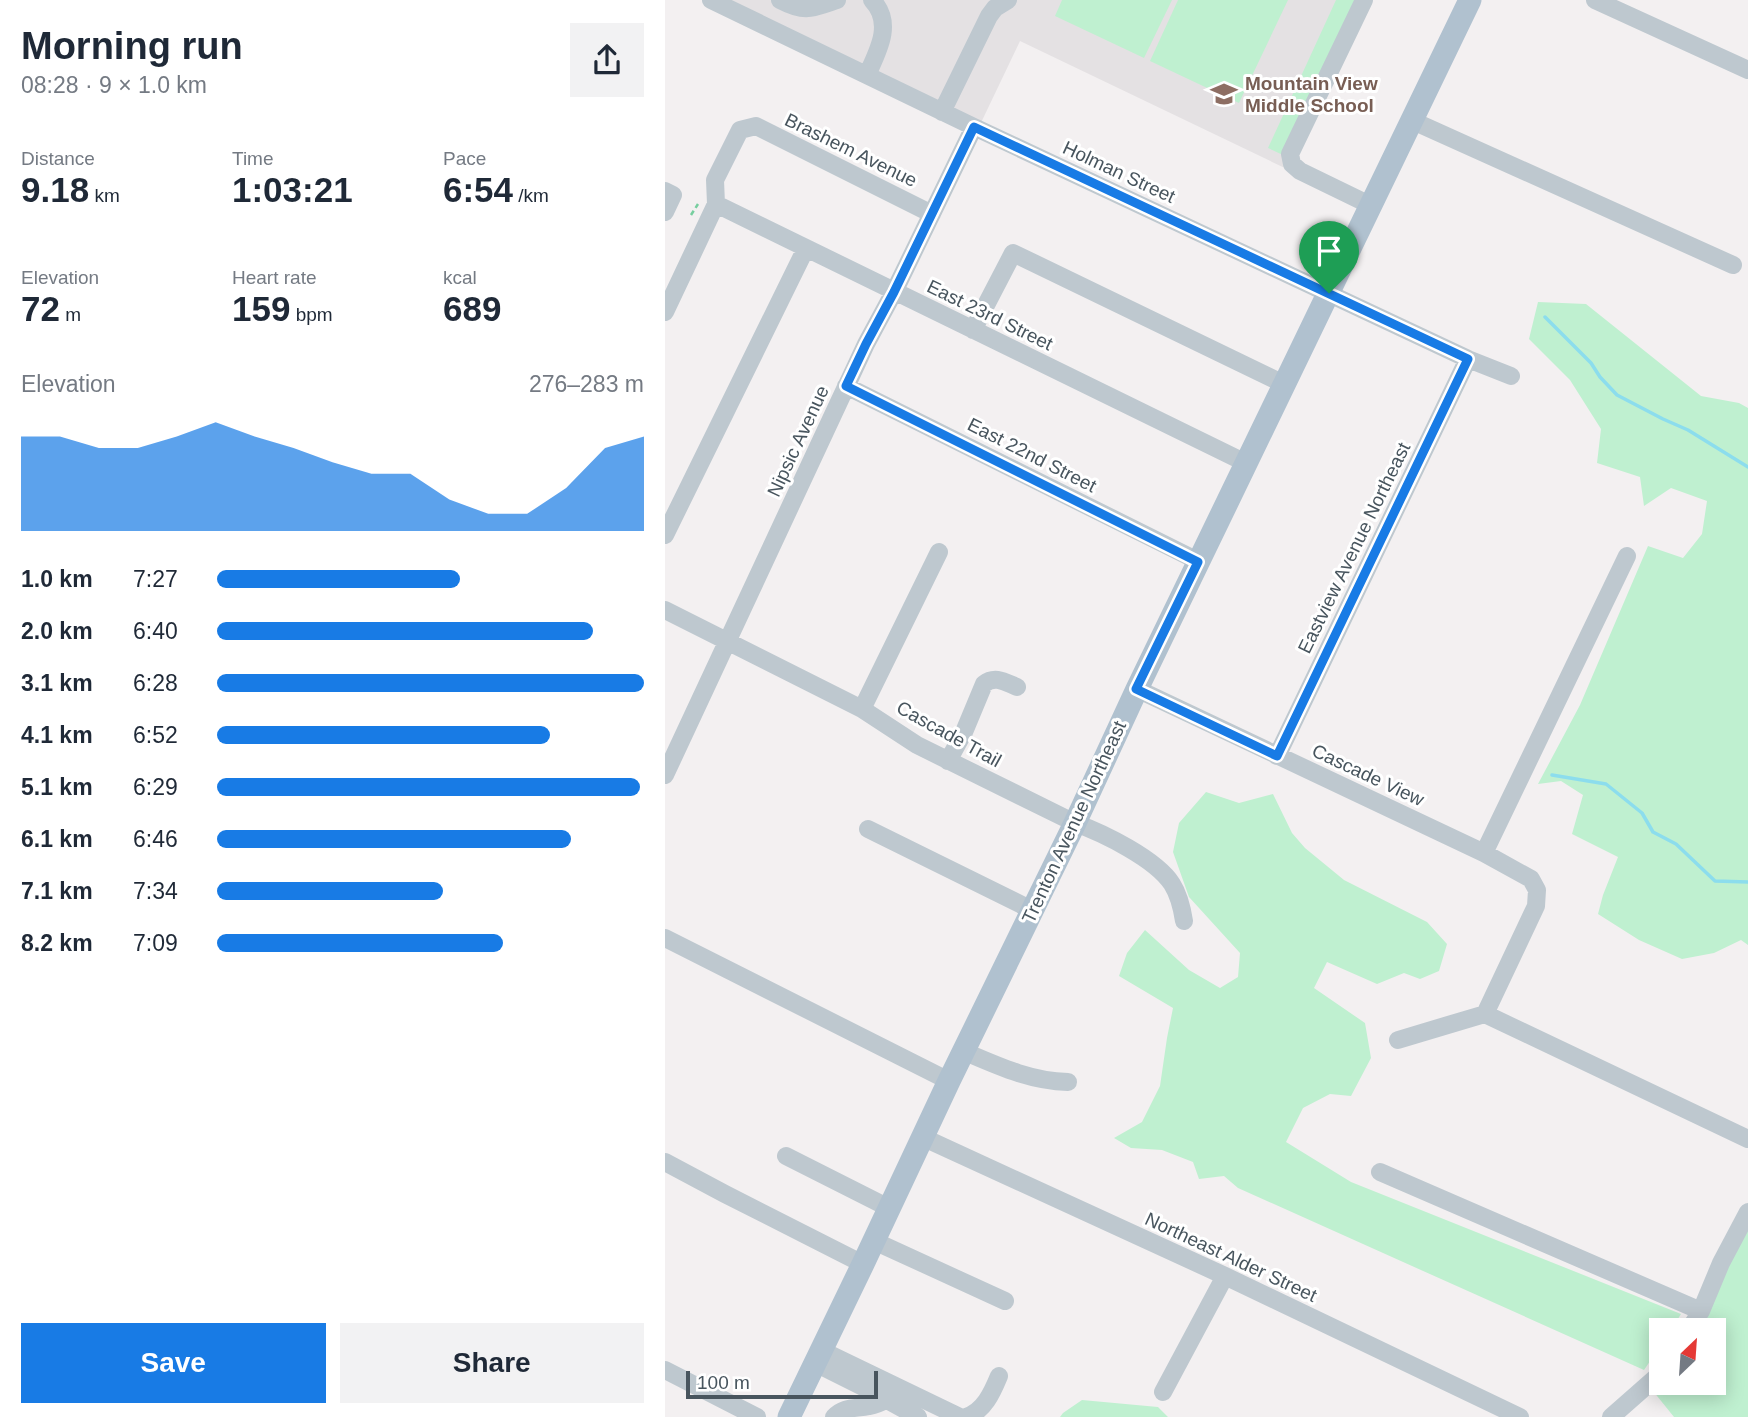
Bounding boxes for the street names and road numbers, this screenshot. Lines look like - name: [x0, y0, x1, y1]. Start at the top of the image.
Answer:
- street label: Brashem Avenue: [782, 109, 920, 191]
- street label: Holman Street: [1060, 137, 1179, 207]
- street label: East 23rd Street: [924, 275, 1057, 355]
- street label: Nipsic Avenue: [763, 382, 833, 500]
- street label: East 22nd Street: [964, 414, 1100, 497]
- street label: Eastview Avenue Northeast: [1294, 438, 1415, 657]
- street label: Cascade Trail: [893, 697, 1005, 771]
- street label: Trenton Avenue Northeast: [1018, 717, 1130, 926]
- street label: Cascade View: [1309, 740, 1428, 810]
- street label: Northeast Alder Street: [1142, 1208, 1321, 1306]

